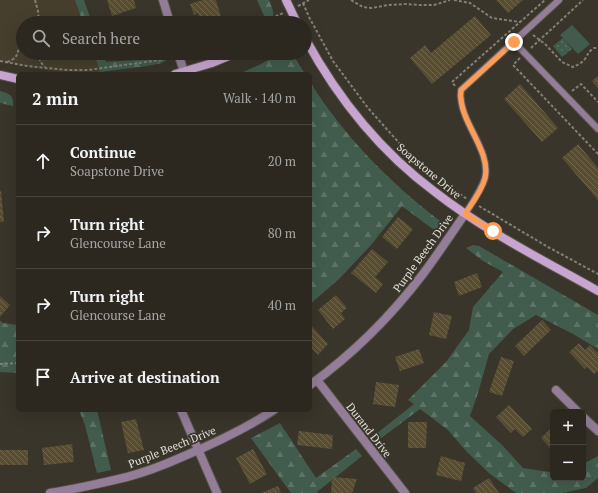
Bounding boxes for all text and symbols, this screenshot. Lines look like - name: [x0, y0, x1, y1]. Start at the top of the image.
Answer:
- search box: [16, 16, 312, 60]
- icon: search: [30, 27, 52, 49]
- text: Search here: [62, 28, 140, 48]
- route end: [505, 33, 523, 51]
- text: 2 min: [32, 87, 79, 110]
- text: Walk · 140 m: [223, 89, 296, 107]
- street label: Soapstone Drive: [394, 140, 464, 202]
- text: Continue: [70, 142, 136, 162]
- icon: ahead: [32, 150, 54, 172]
- text: 20 m: [268, 152, 296, 170]
- text: Soapstone Drive: [70, 162, 164, 180]
- street label: Purple Beech Drive: [390, 211, 456, 295]
- text: Turn right: [70, 214, 145, 234]
- icon: right: [32, 222, 54, 244]
- route start: [484, 222, 502, 240]
- text: 80 m: [268, 224, 296, 242]
- text: Glencourse Lane: [70, 234, 166, 252]
- text: Turn right: [70, 286, 145, 306]
- icon: right: [32, 294, 54, 316]
- text: 40 m: [268, 296, 296, 314]
- text: Glencourse Lane: [70, 306, 166, 324]
- icon: arrive: [32, 366, 54, 388]
- text: Arrive at destination: [70, 367, 220, 387]
- street label: Durand Drive: [343, 400, 395, 460]
- map controls: [550, 409, 586, 481]
- button: +: [550, 409, 586, 445]
- street label: Purple Beech Drive: [126, 423, 218, 471]
- button: −: [550, 445, 586, 481]

